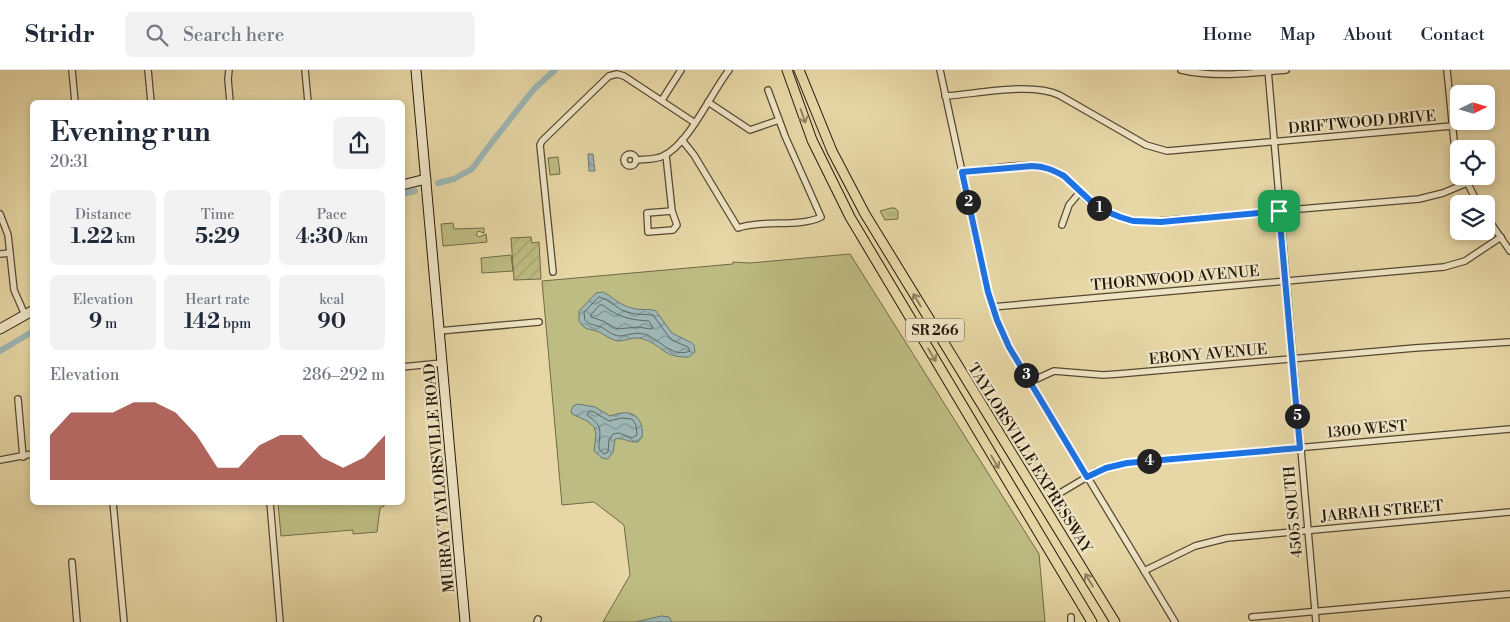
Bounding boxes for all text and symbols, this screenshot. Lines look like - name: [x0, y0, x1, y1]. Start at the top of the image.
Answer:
- search box: [125, 12, 475, 57]
- text: Stridr: [25, 20, 95, 50]
- icon: search: [143, 21, 171, 49]
- text: Search here: [183, 23, 284, 47]
- text: Home: [1203, 23, 1252, 46]
- text: Map: [1280, 23, 1316, 46]
- text: About: [1344, 23, 1393, 46]
- text: Contact: [1421, 23, 1485, 46]
- north arrow: [1450, 85, 1495, 130]
- map controls: [1450, 85, 1495, 240]
- street label: DRIFTWOOD DRIVE: [1287, 107, 1437, 138]
- one-way arrow: [799, 108, 808, 123]
- text: Evening run: [50, 115, 211, 150]
- button: share: [333, 117, 385, 169]
- button: locate: [1450, 140, 1495, 185]
- text: 20:31: [50, 152, 89, 172]
- pin: 2: [956, 190, 980, 214]
- pin: [1258, 190, 1300, 232]
- text: 2: [964, 193, 973, 211]
- button: layers: [1450, 195, 1495, 240]
- pin: 1: [1086, 196, 1112, 220]
- icon: arrive: [1265, 197, 1293, 225]
- text: 1: [1096, 199, 1103, 217]
- text: Distance: [75, 206, 131, 224]
- text: Time: [201, 206, 234, 224]
- text: Pace: [317, 206, 347, 224]
- text: 1.22: [71, 224, 113, 250]
- text: 5:29: [195, 224, 240, 250]
- text: 4:30: [295, 224, 343, 250]
- text: km: [113, 230, 136, 248]
- text: /km: [343, 230, 368, 248]
- street label: THORNWOOD AVENUE: [1090, 262, 1260, 295]
- text: Elevation: [73, 291, 133, 309]
- text: Heart rate: [185, 291, 250, 309]
- text: kcal: [319, 291, 345, 309]
- one-way arrow: [912, 294, 922, 308]
- text: 9: [89, 309, 102, 335]
- text: 142: [184, 309, 220, 335]
- text: 90: [318, 309, 346, 335]
- text: m: [102, 315, 117, 333]
- text: bpm: [220, 315, 251, 333]
- road number: SR 266: [906, 318, 964, 342]
- street label: EBONY AVENUE: [1148, 340, 1268, 369]
- one-way arrow: [927, 348, 937, 362]
- street label: TAYLORSVILLE EXPRESSWAY: [963, 360, 1097, 558]
- street label: MURRAY TAYLORSVILLE ROAD: [420, 362, 459, 594]
- pin: 3: [1014, 362, 1038, 388]
- text: Elevation: [50, 365, 119, 385]
- text: 286–292 m: [303, 365, 385, 385]
- text: 3: [1022, 366, 1031, 384]
- pin: 5: [1284, 404, 1310, 428]
- text: 5: [1293, 407, 1302, 425]
- street label: 1300 WEST: [1326, 416, 1409, 442]
- pin: 4: [1136, 448, 1162, 474]
- text: 4: [1145, 452, 1154, 470]
- one-way arrow: [991, 455, 1001, 469]
- street label: 4505 SOUTH: [1280, 465, 1307, 559]
- street label: JARRAH STREET: [1319, 497, 1445, 526]
- one-way arrow: [1084, 574, 1094, 588]

